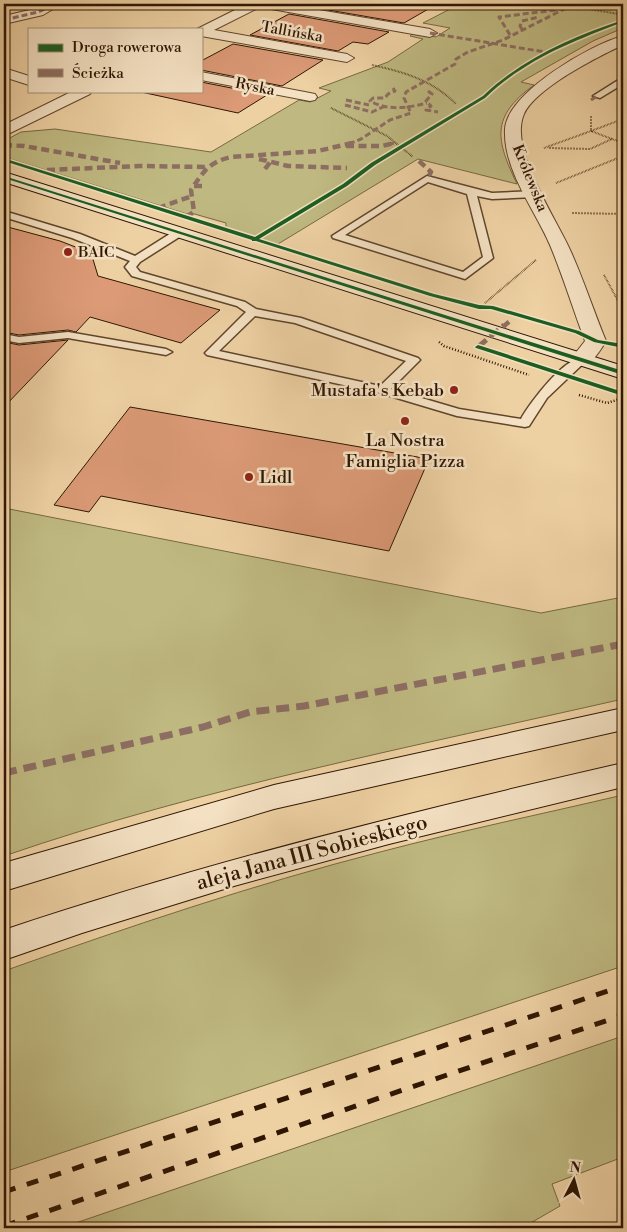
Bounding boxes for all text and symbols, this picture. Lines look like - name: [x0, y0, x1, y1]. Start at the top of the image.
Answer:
- street label: Tallińska: [260, 17, 325, 47]
- legend: [28, 28, 202, 92]
- text: Droga rowerowa: [72, 38, 182, 57]
- text: Ścieżka: [72, 63, 124, 83]
- street label: Ryska: [234, 74, 277, 100]
- street label: Królewska: [508, 142, 552, 215]
- place label: BAIC: [77, 243, 114, 262]
- marker: BAIC: [62, 246, 74, 258]
- place label: Mustafa's Kebab: [311, 379, 444, 402]
- marker: Mustafa's Kebab: [448, 384, 460, 396]
- marker: La Nostra Famiglia Pizza: [399, 415, 411, 427]
- place label: La Nostra Famiglia Pizza: [345, 429, 466, 473]
- place label: Lidl: [259, 466, 293, 489]
- marker: Lidl: [243, 471, 255, 483]
- street label: aleja Jana III Sobieskiego: [194, 810, 430, 896]
- north arrow: [550, 1154, 600, 1204]
- text: N: [569, 1159, 582, 1178]

